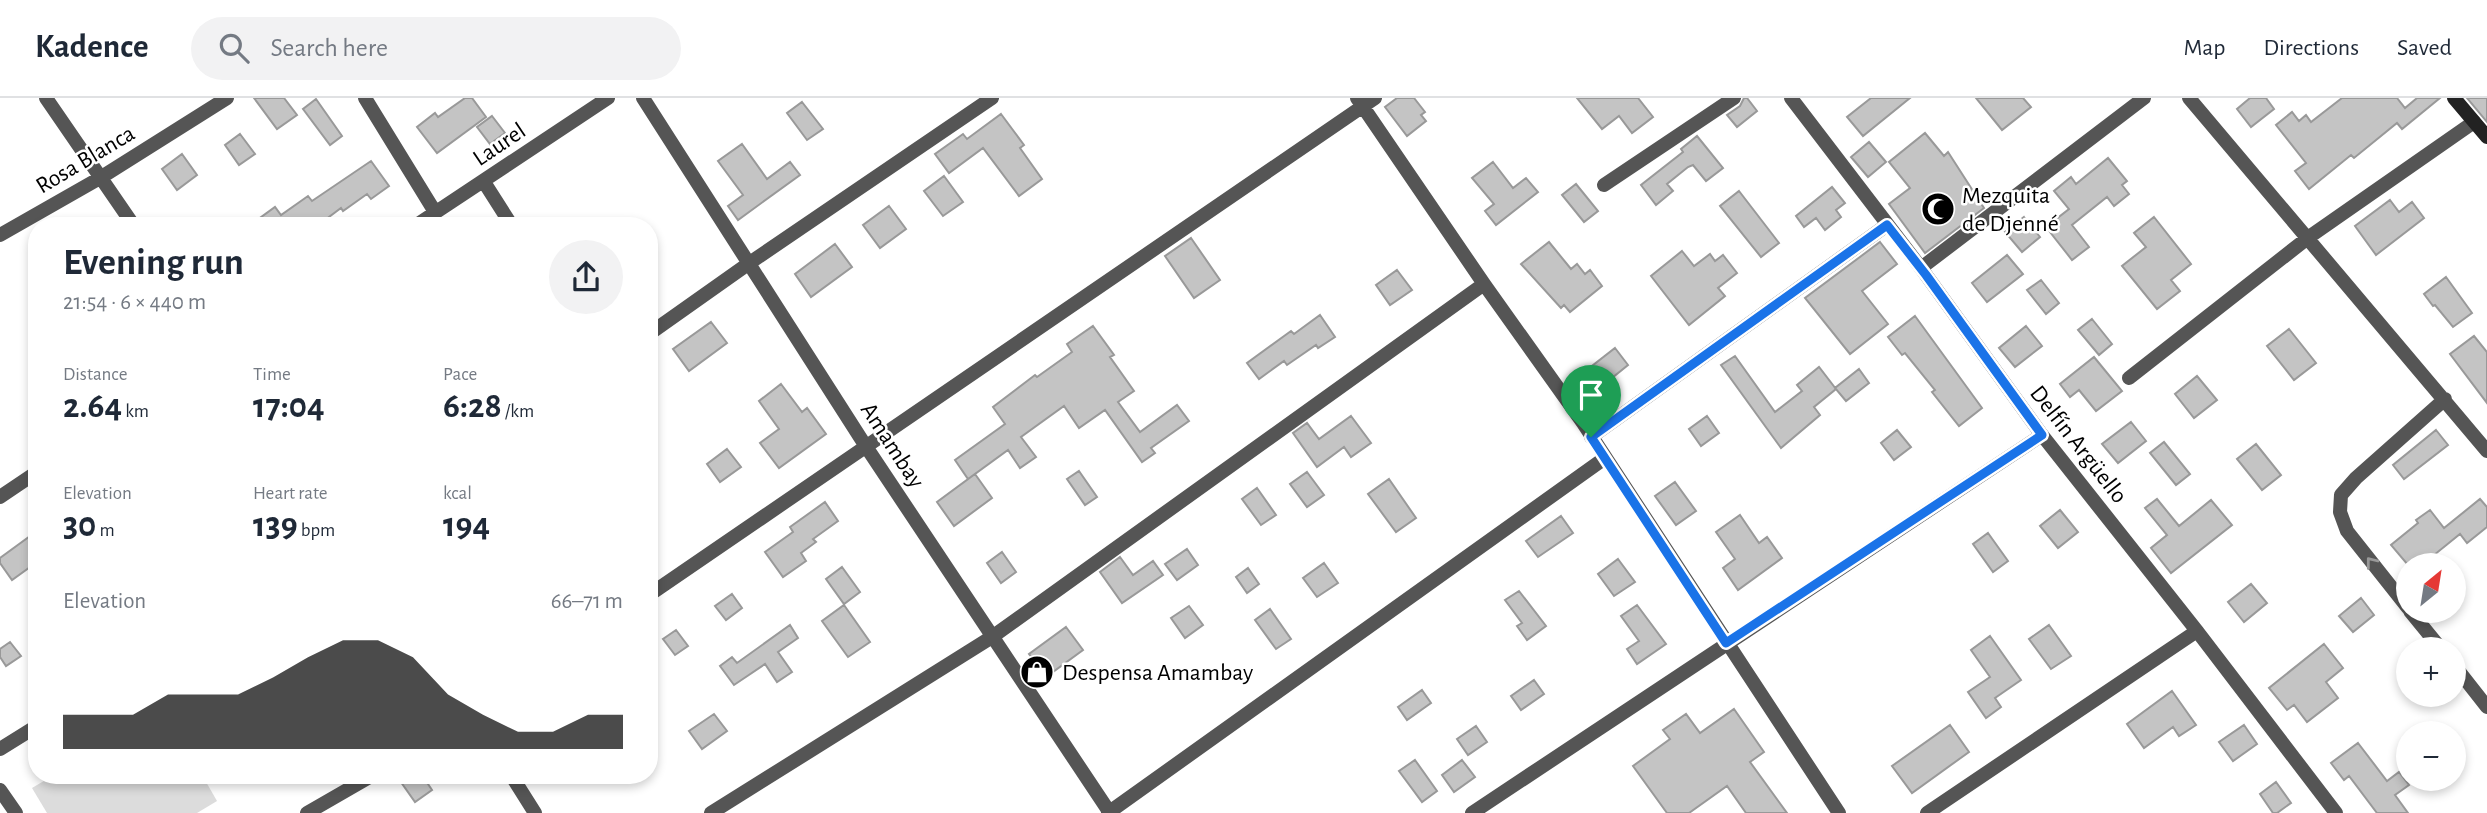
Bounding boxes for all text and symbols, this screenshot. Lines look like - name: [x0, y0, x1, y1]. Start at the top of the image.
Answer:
- search box: [191, 17, 681, 80]
- icon: search: [215, 29, 253, 67]
- text: Kadence: [35, 31, 149, 64]
- text: Search here: [271, 35, 388, 61]
- text: Map: [2183, 36, 2225, 60]
- text: Directions: [2263, 36, 2359, 60]
- text: Saved: [2397, 36, 2452, 60]
- street label: Laurel: [469, 119, 530, 171]
- street label: Rosa Blanca: [32, 121, 139, 199]
- place label: Mezquita de Djenné: [1962, 184, 2059, 236]
- mosque icon: Mezquita de Djenné: [1919, 190, 1957, 228]
- button: share: [549, 240, 623, 314]
- text: Evening run: [63, 244, 244, 282]
- text: 21:54 · 6 × 440 m: [63, 291, 206, 314]
- text: Distance: [63, 365, 127, 384]
- text: Time: [253, 365, 291, 384]
- text: Pace: [443, 365, 477, 384]
- pin: [1561, 365, 1621, 437]
- icon: arrive: [1572, 376, 1610, 414]
- street label: Delfín Argüello: [2025, 381, 2131, 508]
- text: 2.64: [63, 389, 122, 424]
- text: 17:04: [253, 389, 325, 424]
- text: 6:28: [443, 389, 502, 424]
- street label: Amambay: [856, 399, 928, 492]
- text: km: [122, 402, 149, 421]
- text: /km: [502, 402, 534, 421]
- text: Elevation: [63, 484, 132, 503]
- text: Heart rate: [253, 484, 328, 503]
- text: kcal: [443, 484, 472, 503]
- text: 30: [63, 508, 96, 543]
- text: 139: [253, 508, 298, 543]
- text: 194: [443, 508, 490, 543]
- text: m: [96, 521, 115, 540]
- text: bpm: [298, 521, 335, 540]
- north arrow: [2396, 553, 2466, 623]
- map controls: [2396, 553, 2466, 791]
- one-way arrow: [2367, 557, 2380, 569]
- text: Elevation: [63, 590, 146, 613]
- text: 66–71 m: [551, 590, 623, 613]
- button: +: [2396, 637, 2466, 707]
- shop icon: Despensa Amambay: [1018, 653, 1056, 691]
- place label: Despensa Amambay: [1062, 661, 1253, 685]
- button: −: [2396, 721, 2466, 791]

